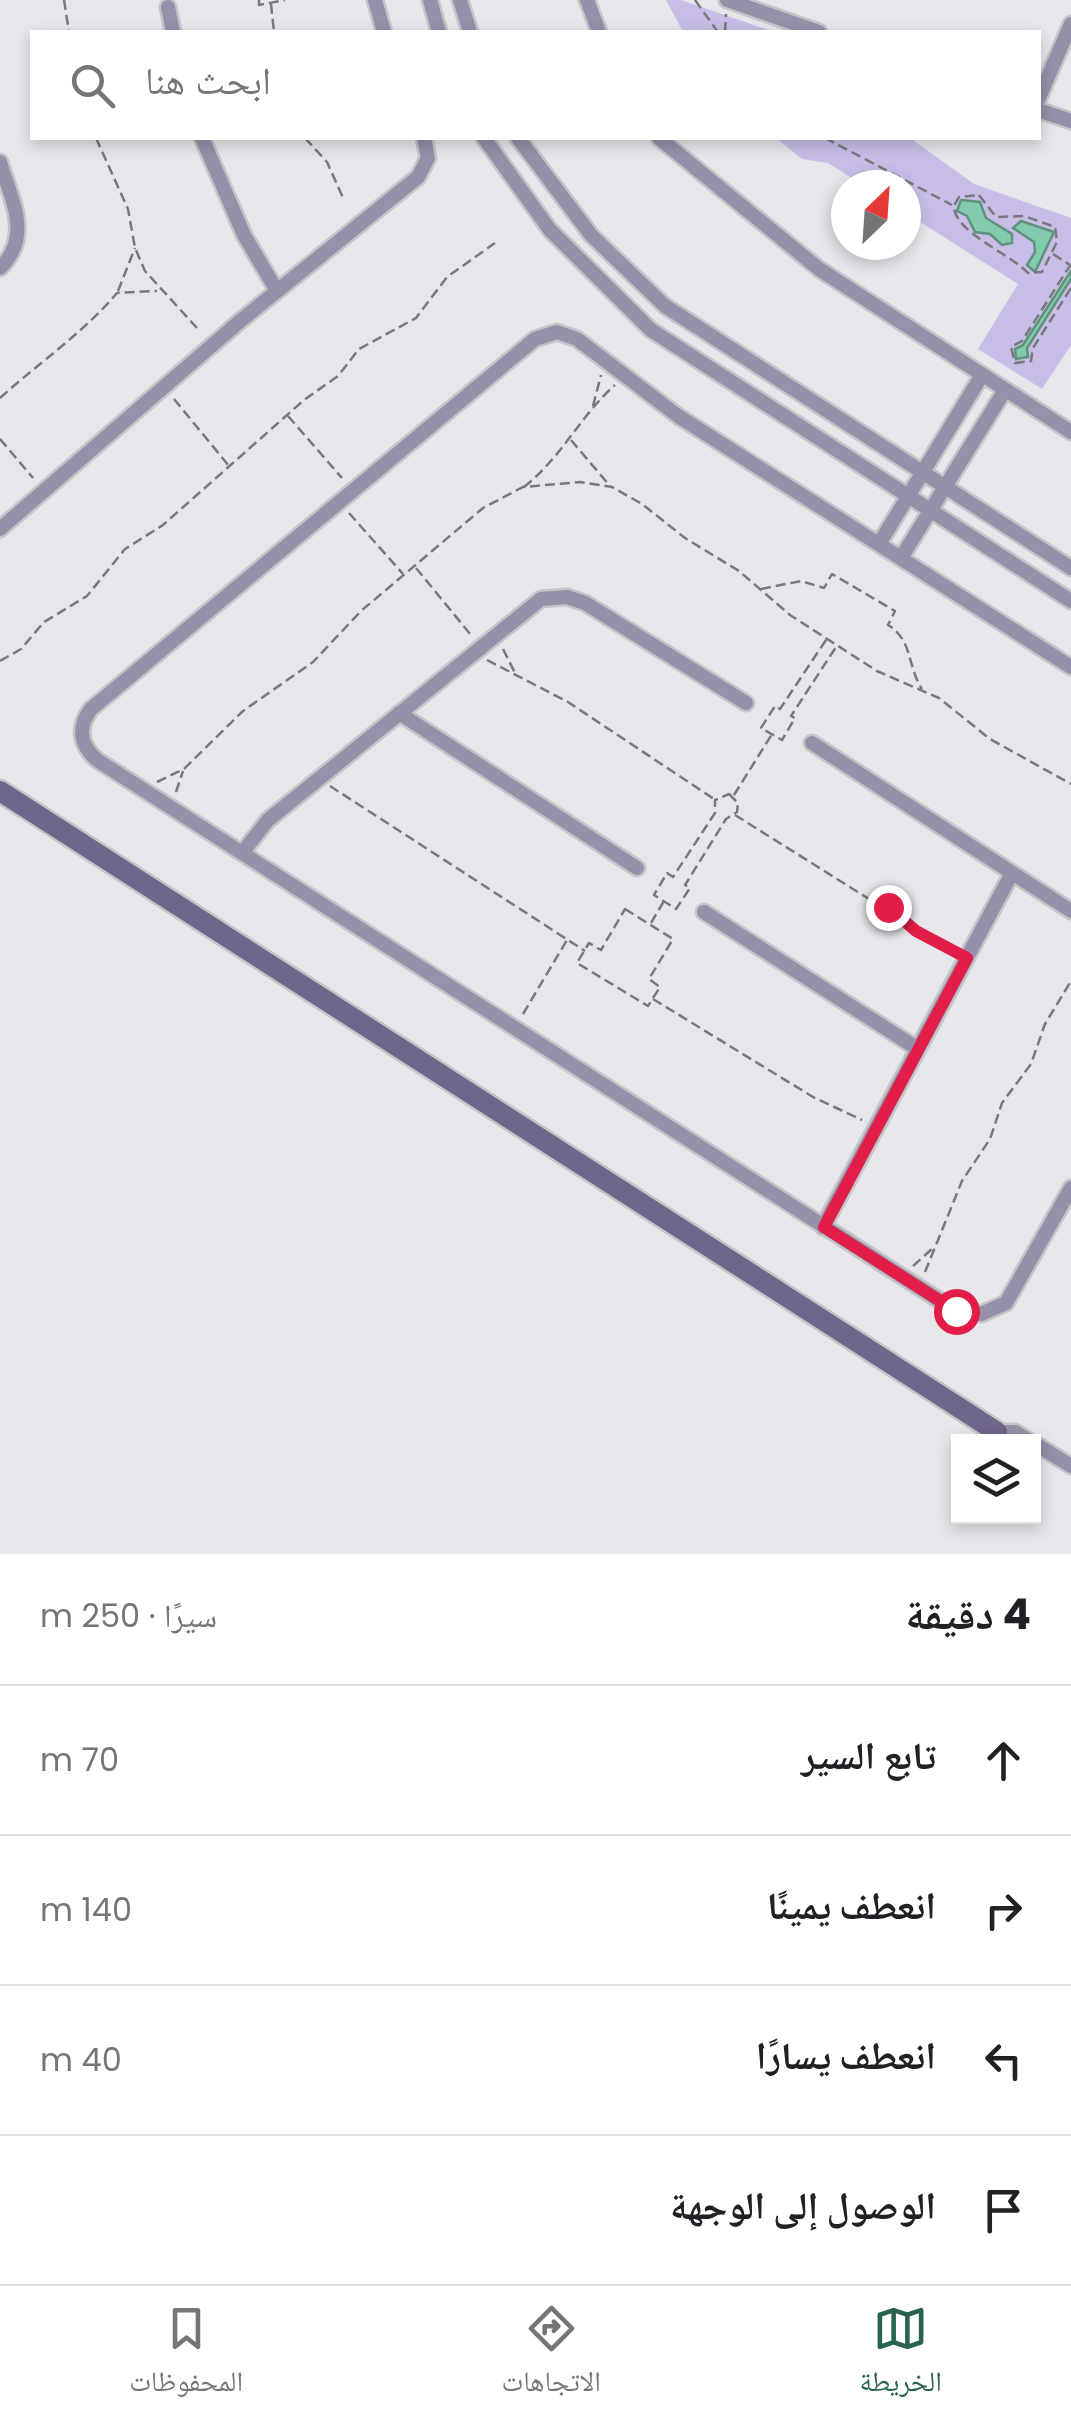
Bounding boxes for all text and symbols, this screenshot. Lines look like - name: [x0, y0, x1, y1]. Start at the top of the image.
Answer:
- search box: [30, 30, 1041, 140]
- text: ابحث هنا: [145, 54, 271, 107]
- icon: search: [65, 58, 120, 113]
- north arrow: [831, 170, 921, 260]
- route end: [866, 885, 912, 931]
- route start: [934, 1289, 980, 1335]
- map controls: [951, 1434, 1041, 1524]
- button: layers: [951, 1434, 1041, 1524]
- text: 4 دقيقة: [905, 1585, 1031, 1644]
- text: سيرًا · 250 m: [40, 1593, 217, 1638]
- text: تابع السير: [801, 1729, 936, 1782]
- icon: ahead: [976, 1733, 1031, 1788]
- text: 70 m: [40, 1737, 119, 1782]
- text: انعطف يمينًا: [767, 1879, 936, 1932]
- icon: right: [976, 1883, 1031, 1938]
- text: 140 m: [40, 1887, 132, 1932]
- text: انعطف يسارًا: [756, 2029, 936, 2082]
- icon: left: [976, 2033, 1031, 2088]
- text: 40 m: [40, 2037, 122, 2082]
- text: الوصول إلى الوجهة: [670, 2179, 936, 2232]
- icon: arrive: [976, 2183, 1031, 2238]
- tab: المحفوظات: [129, 2301, 243, 2409]
- tab: الاتجاهات: [502, 2301, 601, 2409]
- tab: الخريطة: [859, 2301, 942, 2409]

